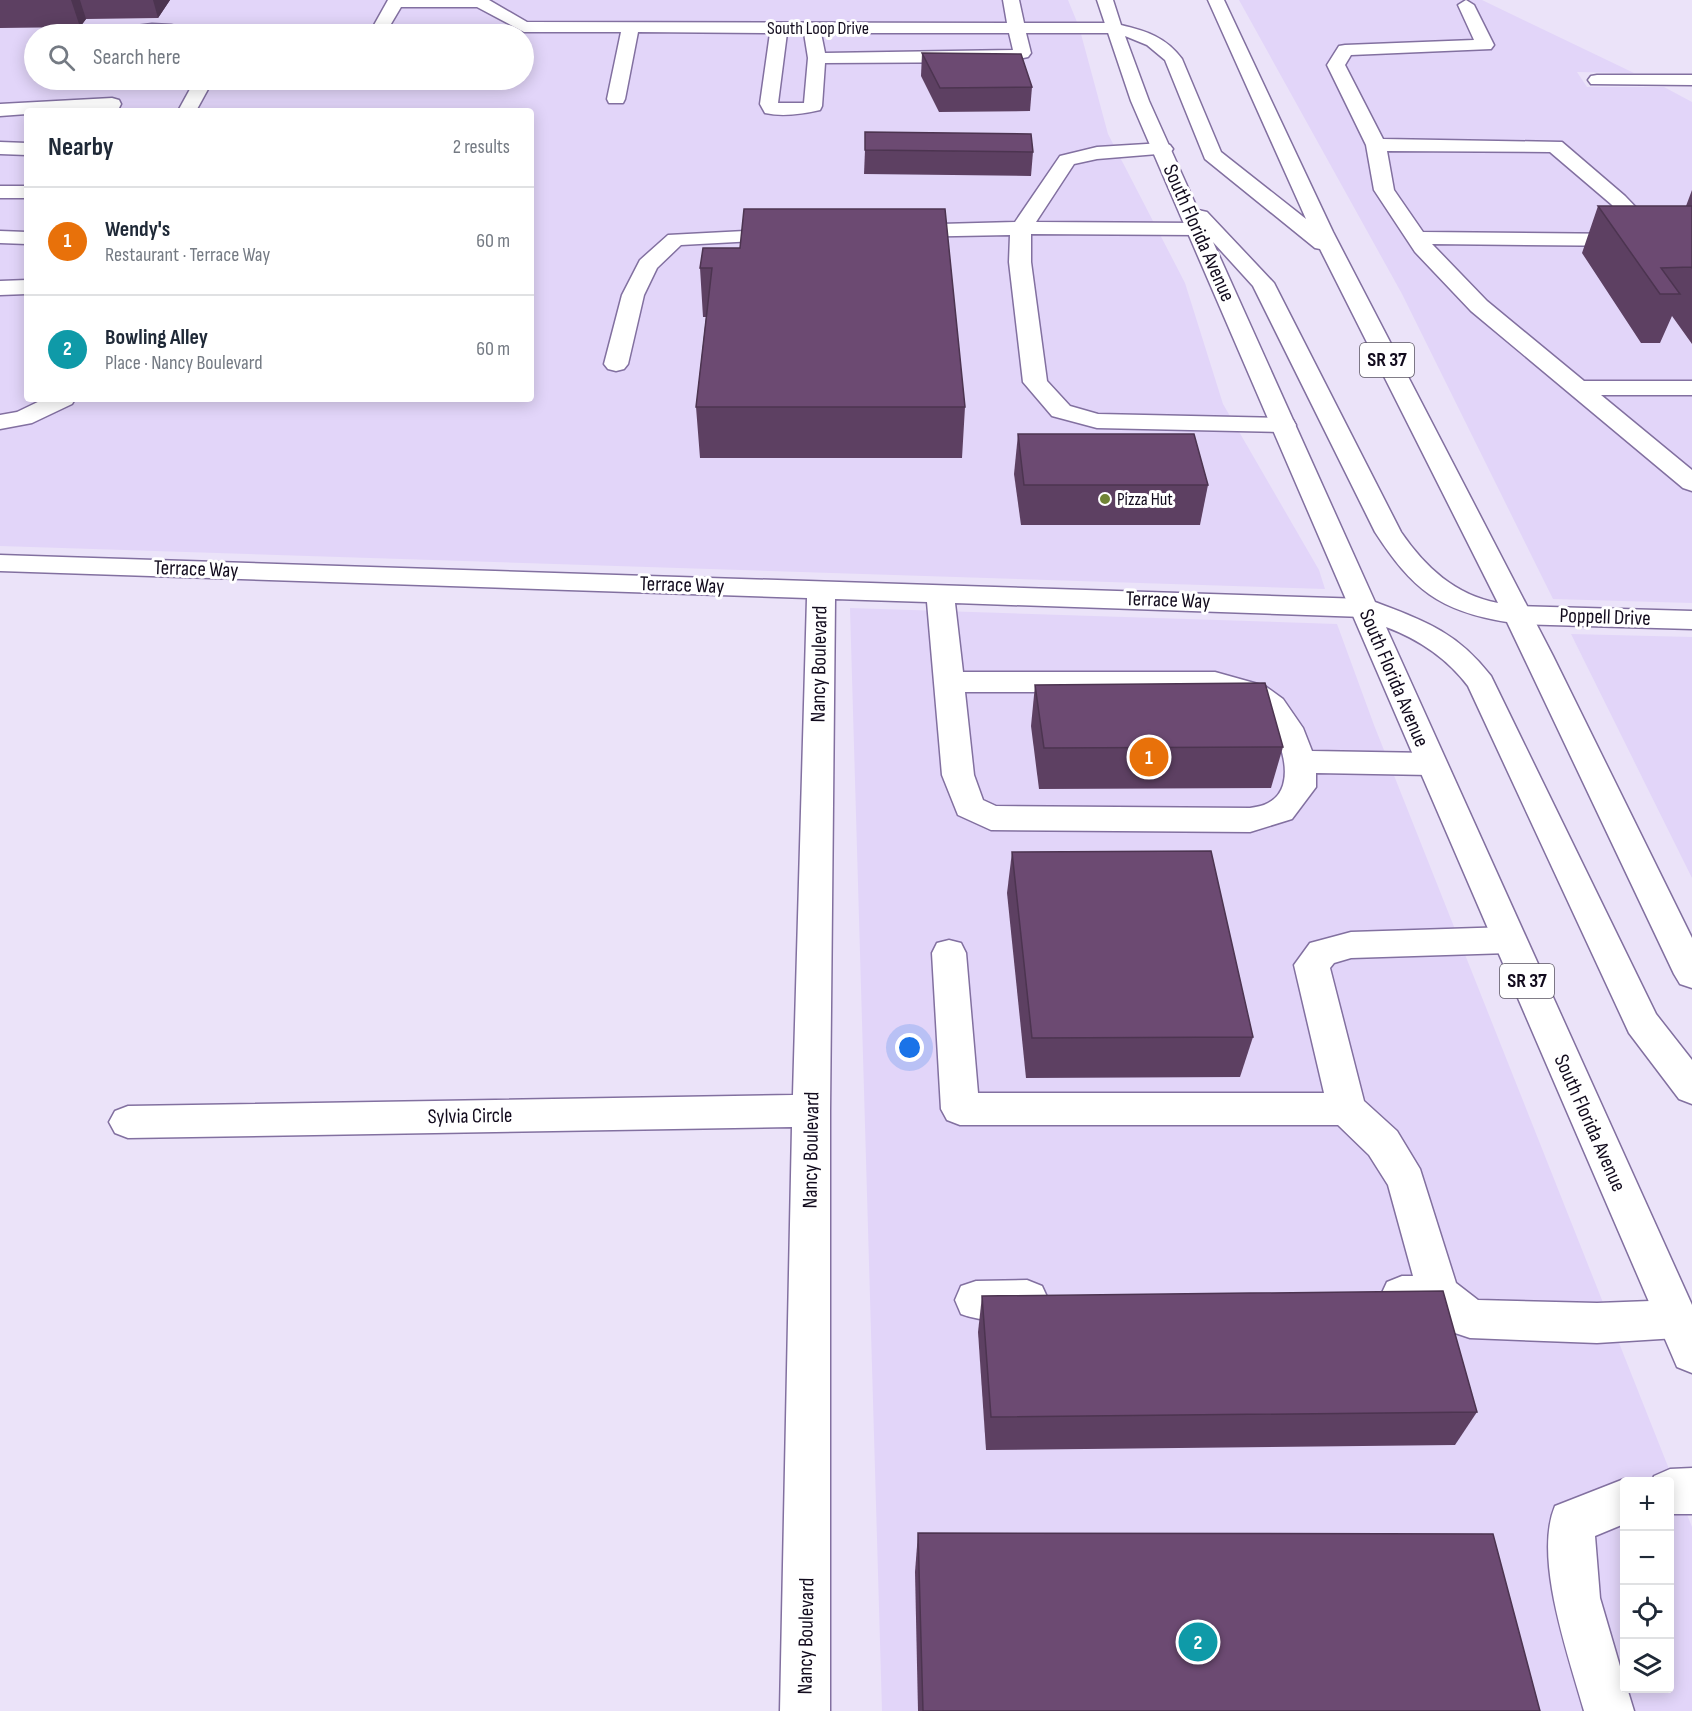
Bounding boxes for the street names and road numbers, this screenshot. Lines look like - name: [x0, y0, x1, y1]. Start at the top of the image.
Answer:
- street label: South Loop Drive: [767, 18, 869, 39]
- street label: South Florida Avenue: [1158, 161, 1240, 305]
- road number: SR 37: [1360, 343, 1414, 377]
- street label: Terrace Way: [153, 555, 239, 583]
- street label: Terrace Way: [639, 571, 725, 599]
- street label: Terrace Way: [1125, 586, 1211, 614]
- street label: Poppell Drive: [1559, 603, 1651, 631]
- street label: Nancy Boulevard: [805, 605, 833, 723]
- street label: South Florida Avenue: [1354, 605, 1434, 751]
- road number: SR 37: [1500, 964, 1554, 998]
- street label: South Florida Avenue: [1549, 1051, 1631, 1195]
- street label: Nancy Boulevard: [797, 1091, 825, 1209]
- street label: Sylvia Circle: [427, 1103, 513, 1129]
- street label: Nancy Boulevard: [792, 1577, 820, 1695]

